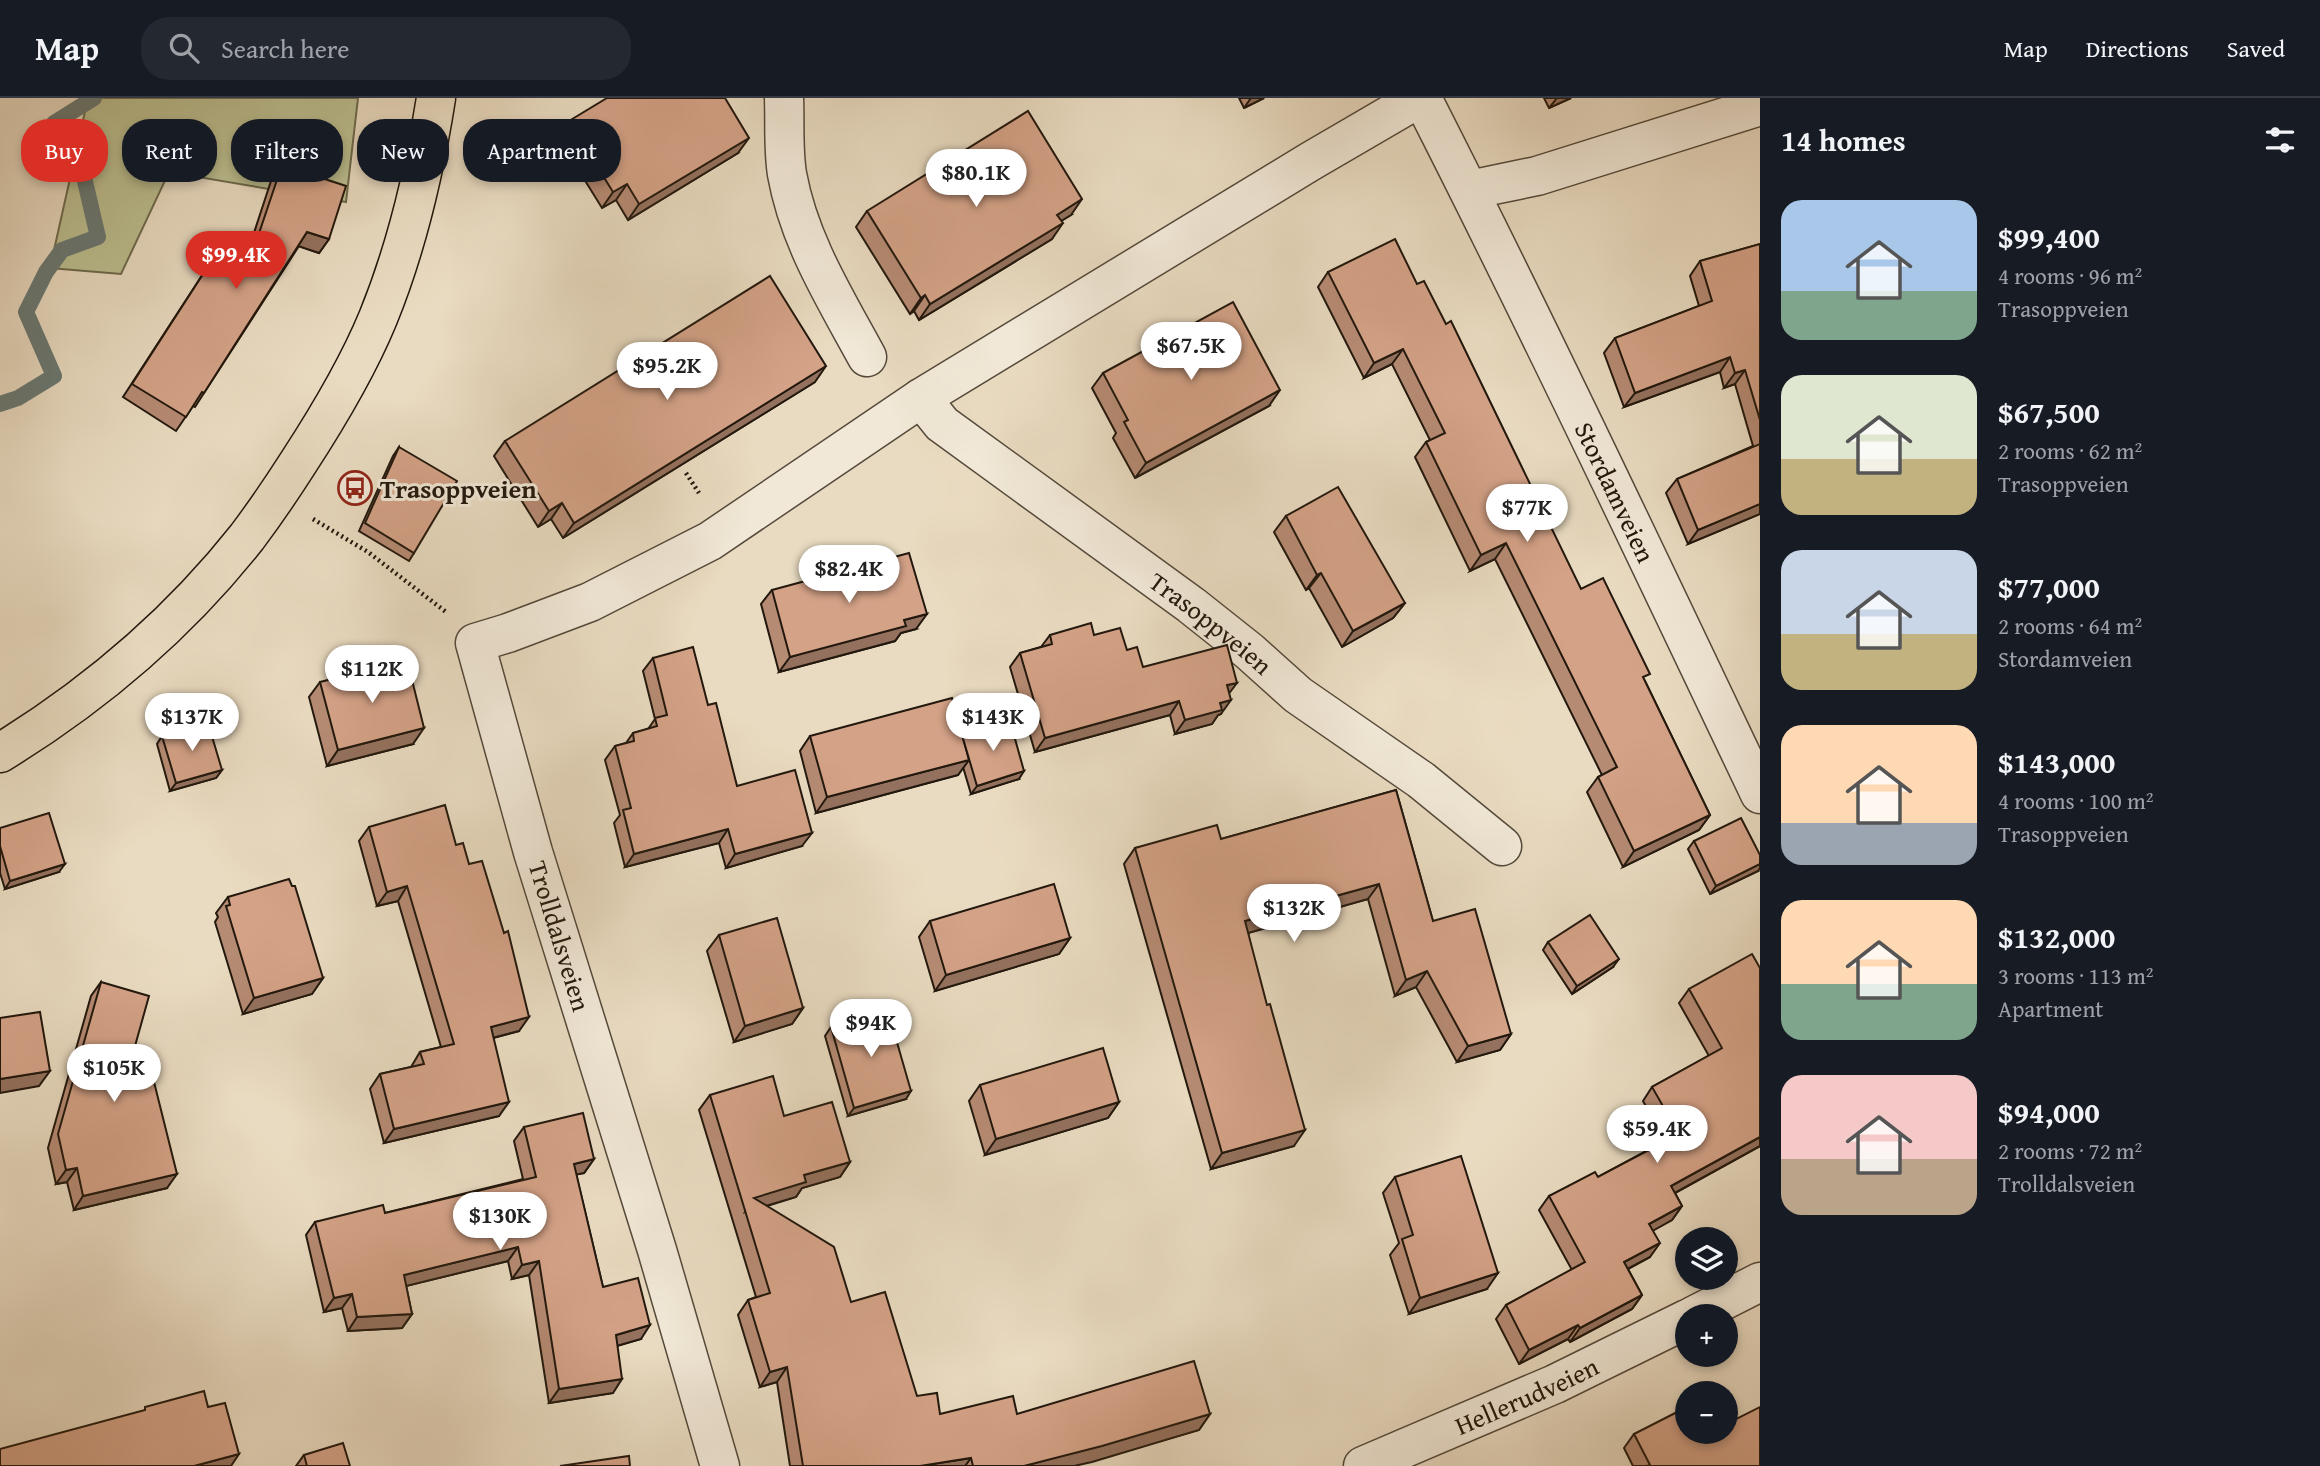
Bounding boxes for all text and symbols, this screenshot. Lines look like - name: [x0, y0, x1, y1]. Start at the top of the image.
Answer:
- search box: [141, 17, 631, 80]
- text: Map: [35, 24, 99, 72]
- icon: search: [165, 29, 203, 67]
- text: Search here: [221, 29, 349, 68]
- text: Map: [2004, 31, 2048, 66]
- text: Directions: [2086, 31, 2189, 66]
- text: Saved: [2227, 31, 2285, 66]
- text: 14 homes: [1781, 118, 1906, 162]
- chip: Buy: [21, 119, 108, 182]
- chip: Rent: [122, 119, 217, 182]
- chip: Filters: [231, 119, 343, 182]
- chip: New: [357, 119, 449, 182]
- chip: Apartment: [463, 119, 621, 182]
- icon: filters: [2261, 121, 2299, 159]
- pin: $80.1K: [919, 150, 1033, 209]
- text: $80.1K: [942, 155, 1010, 188]
- text: $99,400: [1998, 215, 2100, 259]
- icon: home: [1837, 228, 1921, 312]
- pin: $99.4K: [179, 232, 293, 291]
- text: $99.4K: [202, 237, 270, 270]
- text: 4 rooms · 96 m²: [1998, 259, 2142, 292]
- text: Trasoppveien: [1998, 292, 2129, 325]
- pin: $67.5K: [1134, 322, 1248, 382]
- text: $67.5K: [1157, 328, 1225, 361]
- pin: $95.2K: [610, 342, 724, 402]
- text: $95.2K: [633, 348, 701, 381]
- text: $67,500: [1998, 390, 2100, 434]
- icon: home: [1837, 403, 1921, 487]
- street label: Stordamveien: [1565, 415, 1666, 569]
- text: 2 rooms · 62 m²: [1998, 434, 2142, 467]
- text: Trasoppveien: [1998, 467, 2129, 500]
- bus stop icon: Trasoppveien: [336, 469, 374, 507]
- place label: Trasoppveien: [380, 469, 537, 508]
- pin: $77K: [1486, 484, 1568, 544]
- text: $77K: [1502, 490, 1552, 523]
- pin: $82.4K: [792, 546, 906, 605]
- text: $82.4K: [815, 551, 883, 584]
- street label: Trasoppveien: [1141, 562, 1282, 684]
- text: $77,000: [1998, 565, 2100, 609]
- icon: home: [1837, 578, 1921, 662]
- text: 2 rooms · 64 m²: [1998, 609, 2142, 642]
- text: Stordamveien: [1998, 642, 2132, 675]
- pin: $112K: [323, 646, 421, 705]
- text: $112K: [341, 651, 403, 684]
- pin: $137K: [143, 694, 241, 753]
- pin: $143K: [944, 694, 1042, 753]
- text: $137K: [161, 699, 223, 732]
- text: $143K: [962, 699, 1024, 732]
- text: $143,000: [1998, 740, 2115, 784]
- icon: home: [1837, 753, 1921, 837]
- text: 4 rooms · 100 m²: [1998, 784, 2153, 817]
- text: Trasoppveien: [1998, 817, 2129, 850]
- street label: Trolldalsveien: [519, 856, 601, 1016]
- pin: $132K: [1245, 884, 1343, 944]
- text: $132K: [1263, 890, 1325, 923]
- text: $132,000: [1998, 915, 2115, 959]
- icon: home: [1837, 928, 1921, 1012]
- text: 3 rooms · 113 m²: [1998, 959, 2153, 992]
- text: Apartment: [1998, 992, 2103, 1025]
- pin: $94K: [830, 1000, 912, 1059]
- text: $94K: [846, 1005, 896, 1038]
- pin: $105K: [65, 1044, 163, 1104]
- text: $105K: [83, 1050, 145, 1083]
- text: $94,000: [1998, 1090, 2100, 1134]
- icon: home: [1837, 1103, 1921, 1187]
- pin: $59.4K: [1600, 1105, 1714, 1165]
- text: $59.4K: [1623, 1111, 1691, 1144]
- text: 2 rooms · 72 m²: [1998, 1134, 2142, 1167]
- text: Trolldalsveien: [1998, 1167, 2135, 1200]
- pin: $130K: [451, 1192, 549, 1252]
- text: $130K: [469, 1198, 531, 1231]
- map controls: [1675, 1227, 1738, 1444]
- button: layers: [1675, 1227, 1738, 1290]
- button: +: [1675, 1304, 1738, 1367]
- street label: Hellerudveien: [1448, 1346, 1605, 1444]
- button: −: [1675, 1381, 1738, 1444]

